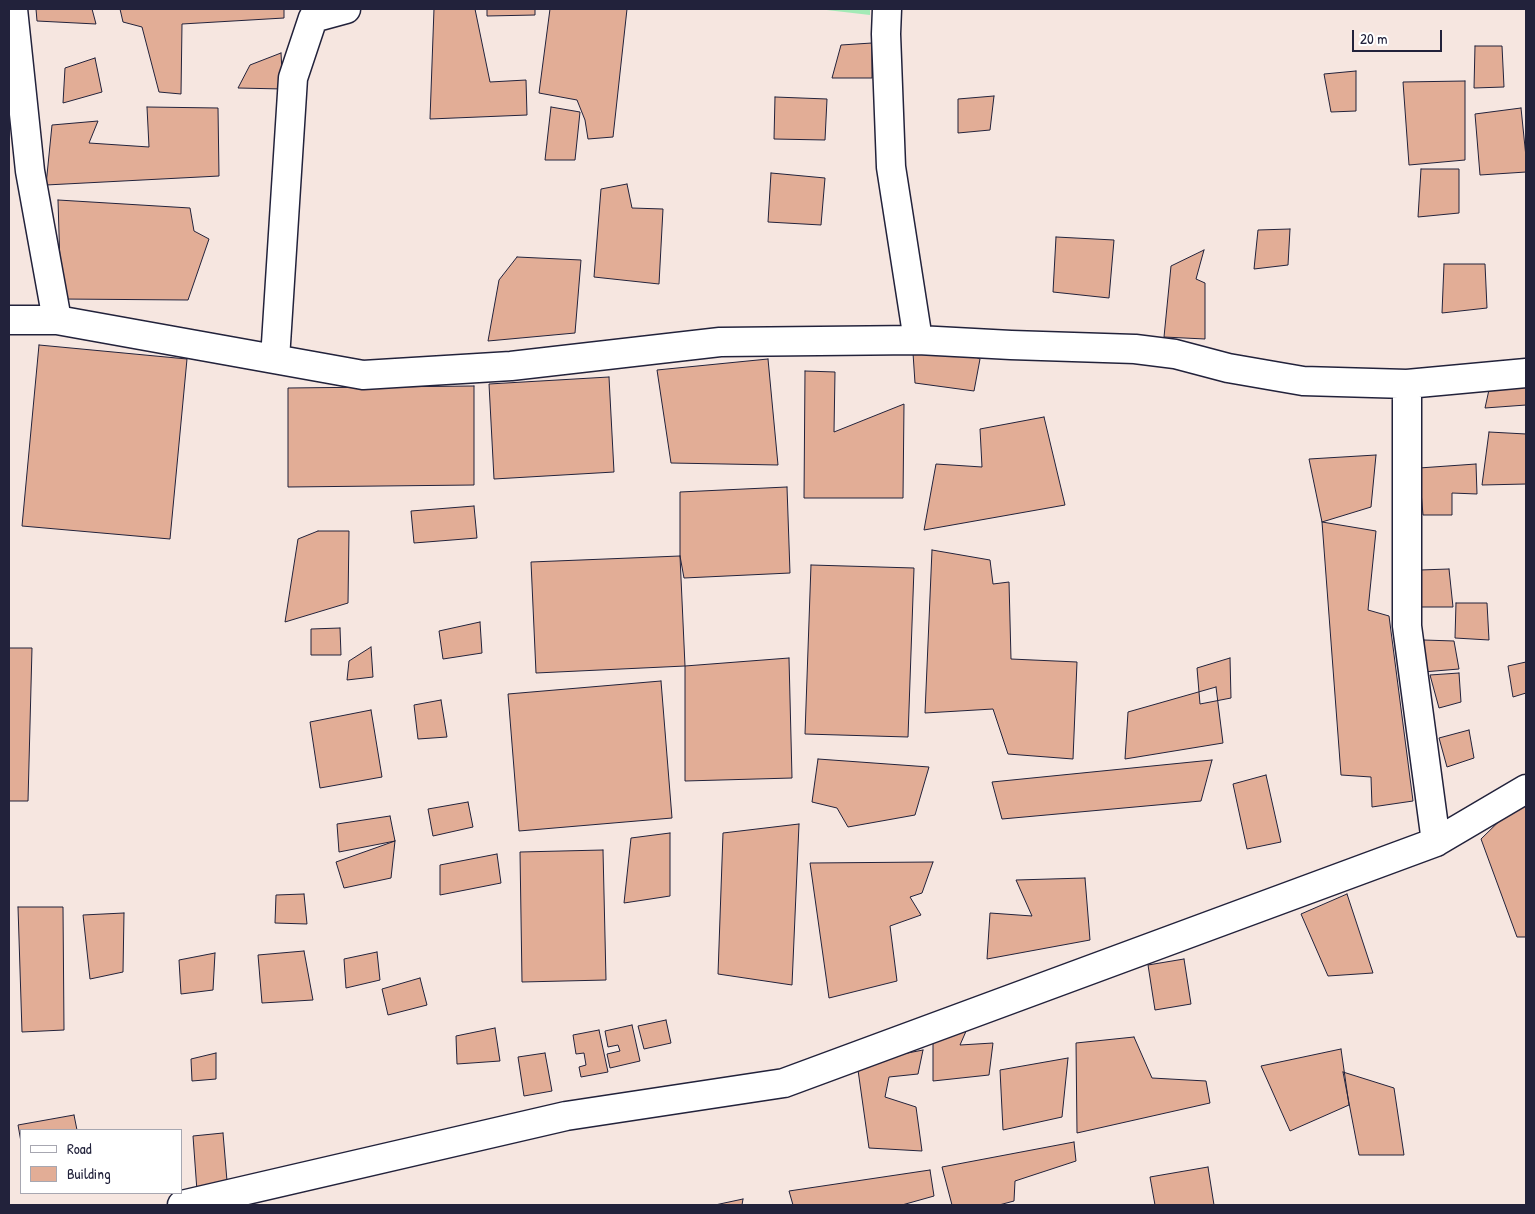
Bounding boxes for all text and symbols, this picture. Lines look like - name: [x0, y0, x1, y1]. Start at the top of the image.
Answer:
- scale bar: [1355, 20, 1445, 52]
- text: 20 m: [1360, 28, 1387, 49]
- legend: [20, 1129, 182, 1194]
- text: Road: [67, 1138, 92, 1159]
- text: Building: [67, 1163, 111, 1184]

